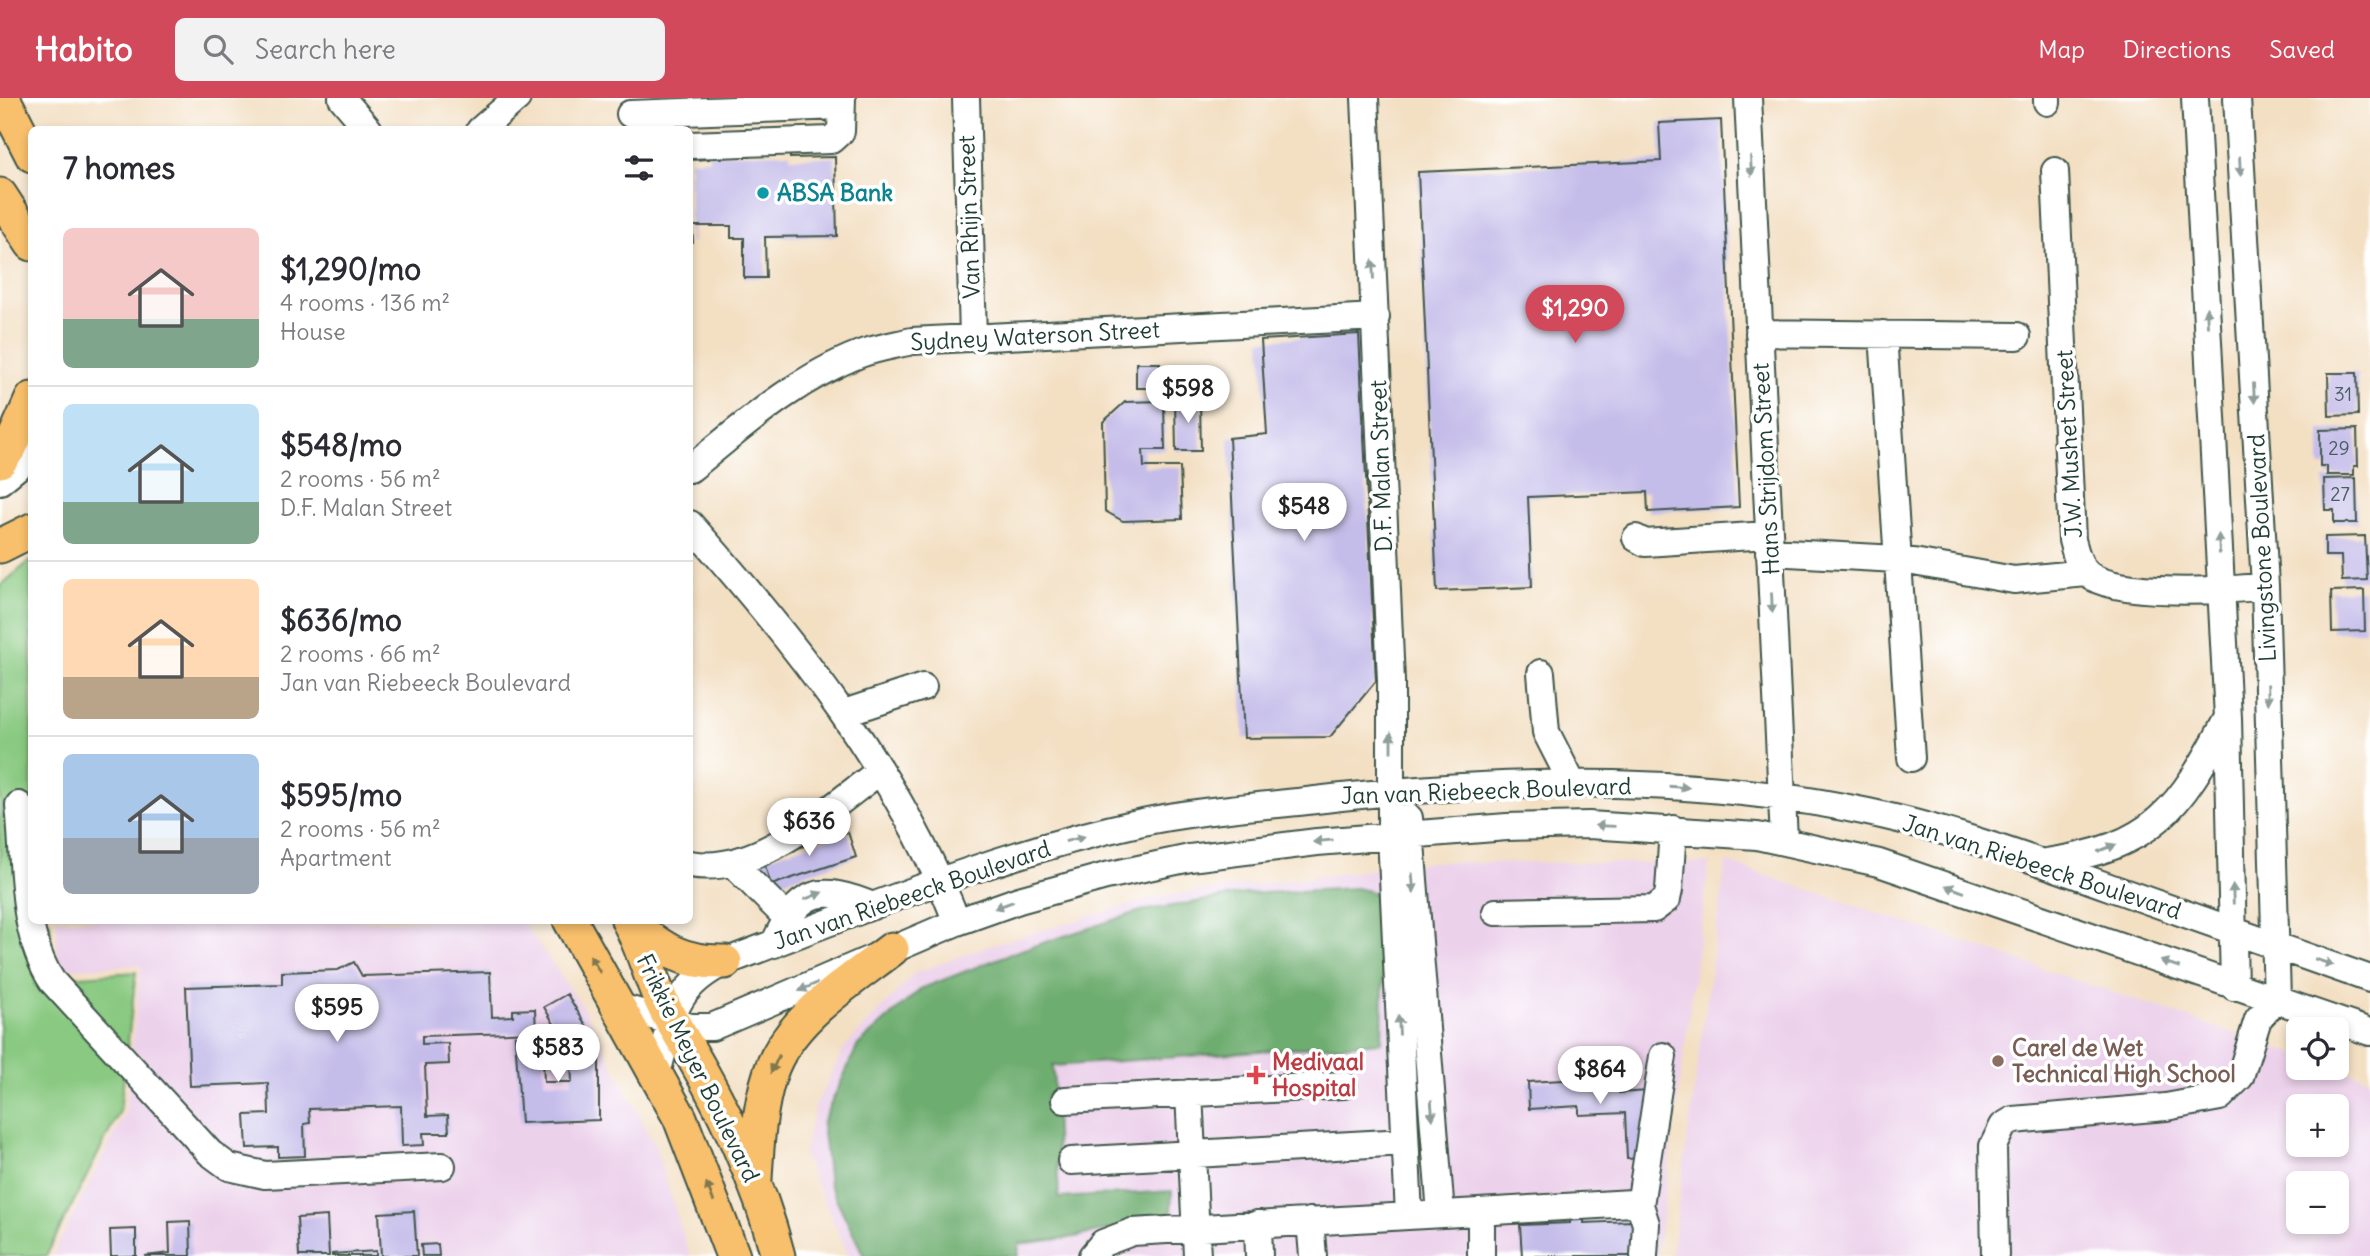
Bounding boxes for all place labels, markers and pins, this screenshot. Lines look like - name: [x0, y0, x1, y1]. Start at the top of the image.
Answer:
- place label: ABSA Bank: [777, 178, 893, 207]
- marker: ABSA Bank: [755, 185, 771, 201]
- pin: $1,290: [1518, 286, 1632, 345]
- pin: $598: [1147, 366, 1229, 425]
- pin: $548: [1263, 484, 1345, 543]
- pin: $636: [768, 798, 850, 858]
- pin: $595: [296, 984, 378, 1044]
- pin: $583: [517, 1024, 599, 1084]
- place label: Carel de Wet Technical High School: [2012, 1033, 2236, 1088]
- pin: $864: [1559, 1046, 1641, 1106]
- place label: Medivaal Hospital: [1272, 1047, 1364, 1102]
- marker: Carel de Wet Technical High School: [1990, 1053, 2006, 1069]
- marker: Medivaal Hospital: [1246, 1065, 1266, 1085]

